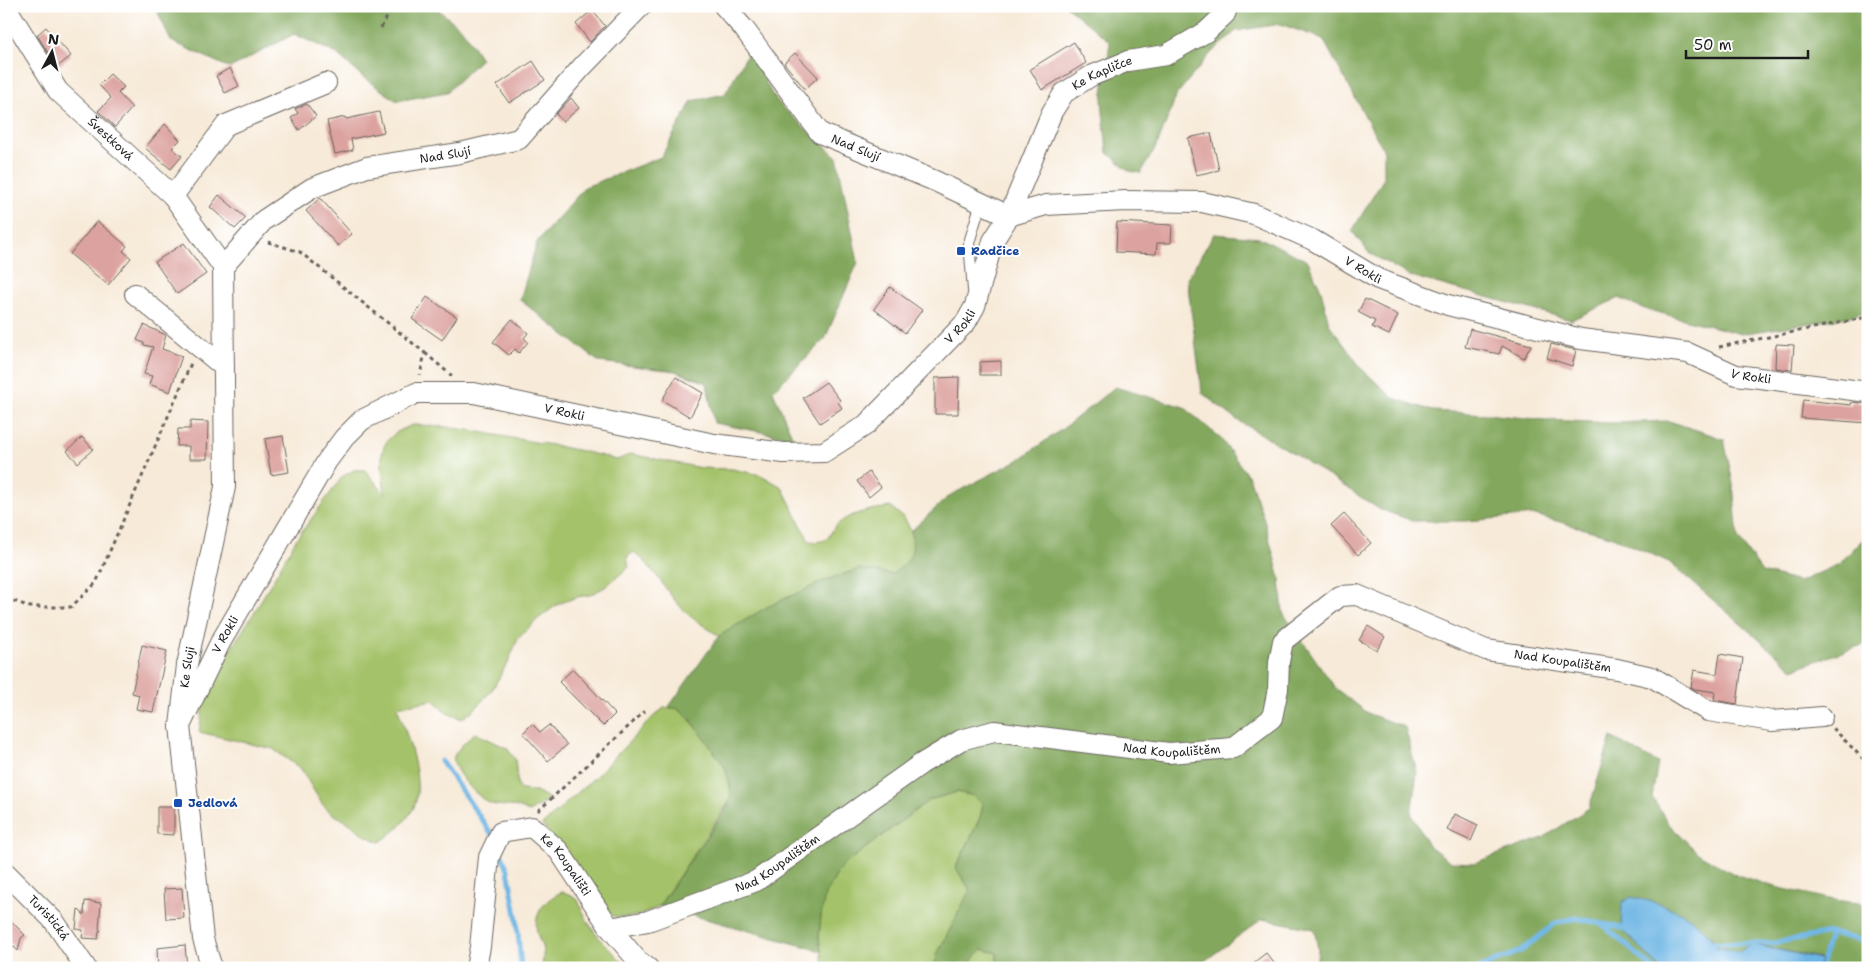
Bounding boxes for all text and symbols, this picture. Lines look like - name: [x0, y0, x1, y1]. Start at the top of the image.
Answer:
- north arrow: [28, 28, 78, 78]
- scale bar: [1686, 28, 1809, 60]
- text: N: [47, 29, 60, 49]
- text: 50 m: [1694, 35, 1732, 55]
- street label: Ke Kapličce: [1069, 52, 1133, 94]
- street label: Švestková: [84, 114, 137, 164]
- street label: Nad Slují: [829, 131, 883, 165]
- street label: Nad Slují: [418, 143, 473, 167]
- place label: Radčice: [971, 243, 1020, 259]
- marker: Radčice: [955, 245, 967, 257]
- street label: V Rokli: [1341, 253, 1384, 288]
- street label: V Rokli: [941, 306, 980, 347]
- street label: V Rokli: [1728, 365, 1772, 387]
- street label: V Rokli: [543, 400, 586, 424]
- street label: V Rokli: [208, 613, 242, 656]
- street label: Ke Sluji: [176, 645, 199, 689]
- street label: Nad Koupalištěm: [1513, 646, 1612, 676]
- street label: Nad Koupalištěm: [1122, 739, 1221, 761]
- place label: Jedlová: [188, 795, 238, 811]
- marker: Jedlová: [172, 797, 184, 809]
- street label: Ke Koupališti: [537, 830, 595, 899]
- street label: Nad Koupalištěm: [733, 830, 823, 896]
- street label: Turistická: [25, 892, 73, 944]

